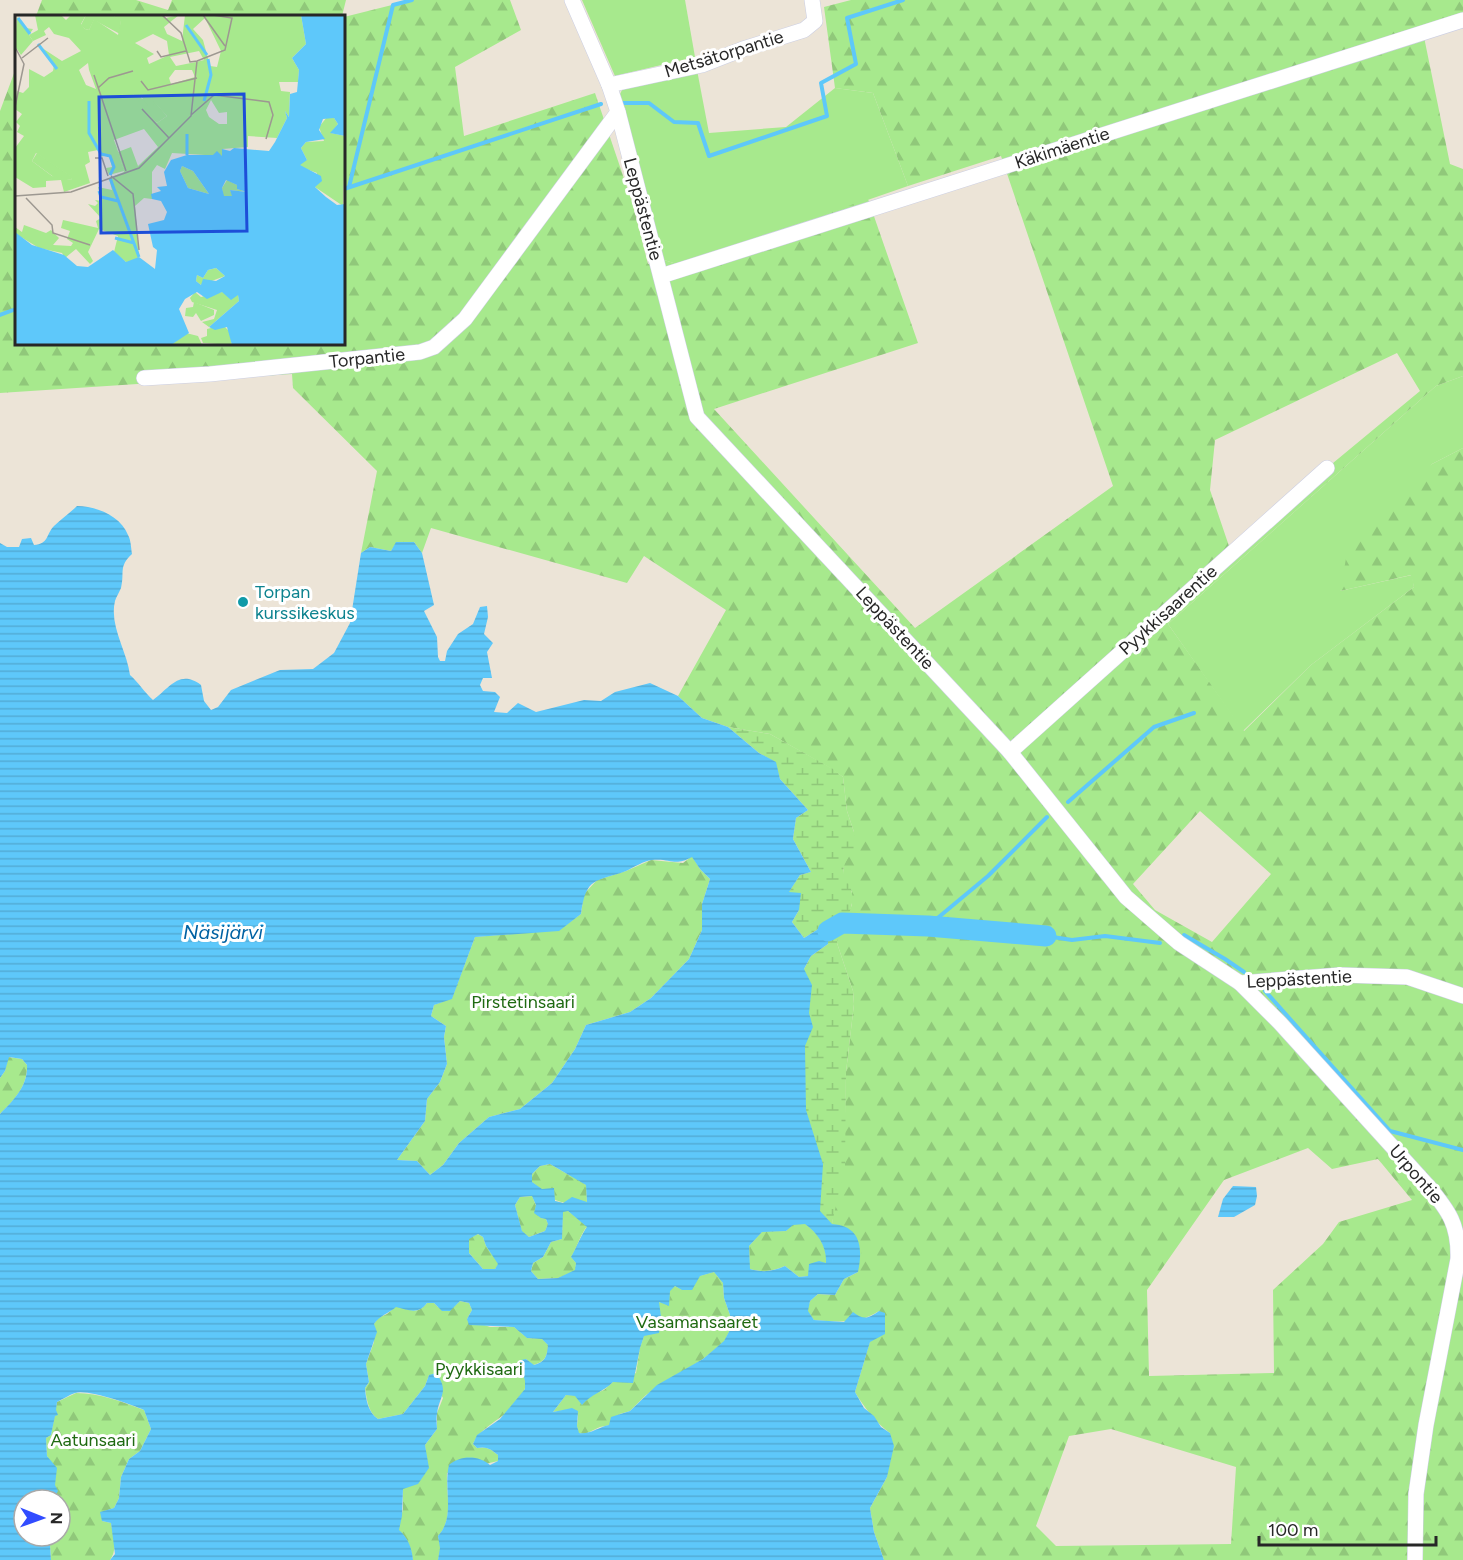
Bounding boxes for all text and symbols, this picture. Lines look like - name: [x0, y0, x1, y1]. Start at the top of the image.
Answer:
- inset map: [15, 15, 345, 345]
- street label: Metsätorpantie: [662, 25, 786, 83]
- street label: Käkimäentie: [1012, 122, 1112, 174]
- street label: Leppästentie: [619, 155, 667, 263]
- street label: Torpantie: [328, 343, 406, 373]
- street label: Pyykkisaarentie: [1114, 560, 1222, 660]
- place label: Torpan kurssikeskus: [255, 581, 355, 624]
- street label: Leppästentie: [851, 582, 939, 674]
- marker: Torpan kurssikeskus: [236, 595, 250, 609]
- water label: Näsijärvi: [183, 920, 263, 944]
- street label: Leppästentie: [1246, 965, 1352, 993]
- park label: Pirstetinsaari: [471, 991, 575, 1013]
- street label: Urpontie: [1384, 1140, 1448, 1208]
- park label: Vasamansaaret: [636, 1311, 758, 1333]
- park label: Pyykkisaari: [435, 1358, 523, 1380]
- park label: Aatunsaari: [50, 1429, 136, 1451]
- north arrow: [12, 1488, 72, 1548]
- scale bar: [1259, 1509, 1436, 1547]
- text: N: [47, 1512, 66, 1525]
- text: 100 m: [1268, 1519, 1318, 1541]

